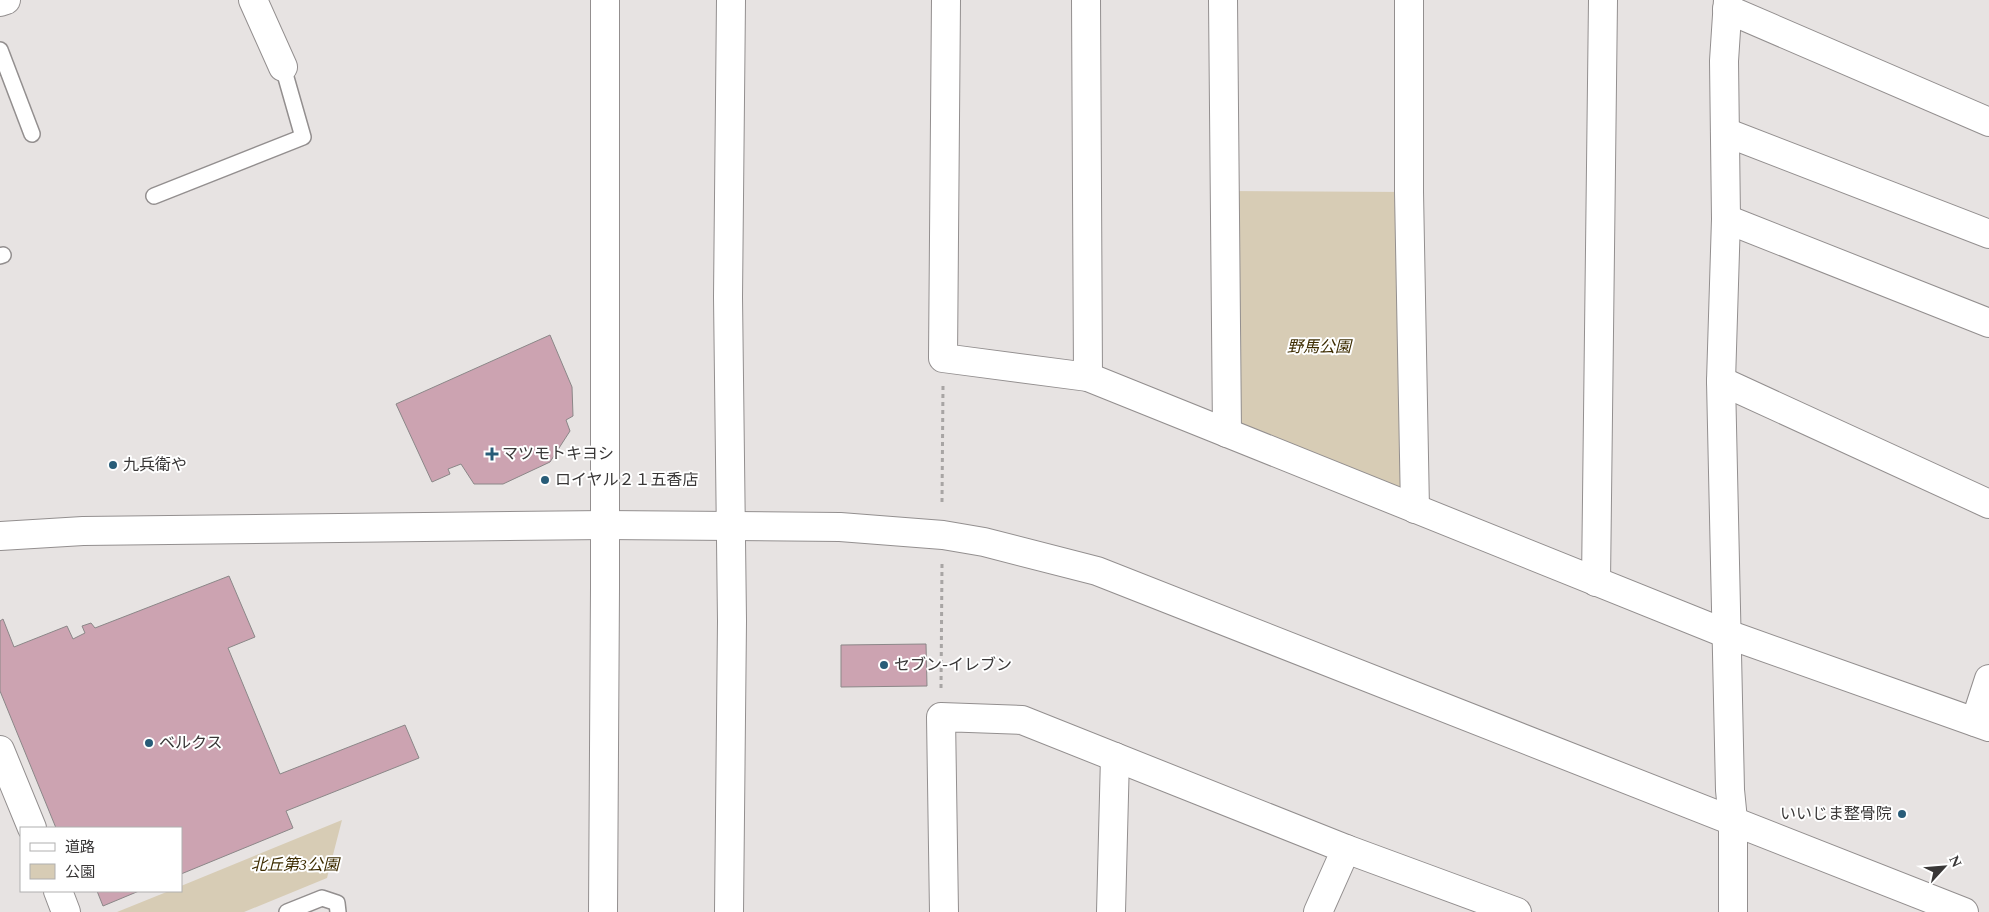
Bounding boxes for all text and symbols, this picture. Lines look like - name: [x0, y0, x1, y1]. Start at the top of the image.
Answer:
- park label: 野馬公園: [1287, 335, 1353, 359]
- place label: マツモトキヨシ: [502, 442, 614, 466]
- marker: マツモトキヨシ: [486, 448, 498, 460]
- place label: 九兵衛や: [123, 453, 187, 477]
- marker: 九兵衛や: [107, 459, 119, 471]
- place label: ロイヤル２１五香店: [555, 468, 699, 492]
- marker: ロイヤル２１五香店: [539, 474, 551, 486]
- place label: セブン-イレブン: [894, 653, 1012, 677]
- marker: セブン-イレブン: [878, 659, 890, 671]
- place label: ベルクス: [159, 731, 223, 755]
- marker: ベルクス: [143, 737, 155, 749]
- place label: いいじま整骨院: [1780, 802, 1892, 826]
- marker: いいじま整骨院: [1896, 808, 1908, 820]
- legend: [20, 827, 182, 892]
- text: 道路: [65, 836, 95, 859]
- north arrow: [1919, 842, 1969, 892]
- text: N: [1943, 852, 1967, 871]
- park label: 北丘第3公園: [251, 853, 341, 877]
- text: 公園: [65, 861, 95, 884]

